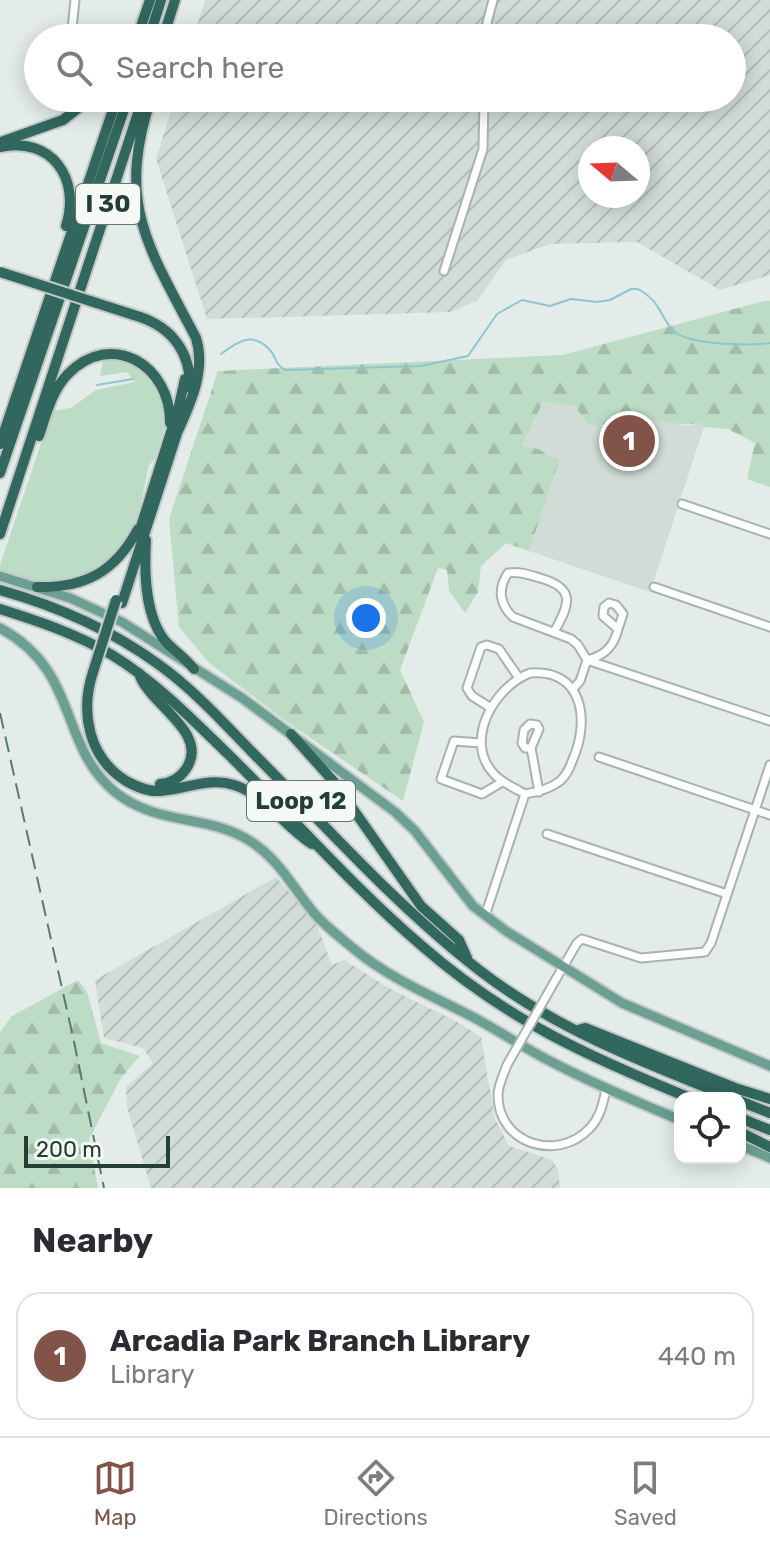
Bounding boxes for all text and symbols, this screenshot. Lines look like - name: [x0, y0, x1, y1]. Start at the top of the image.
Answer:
- search box: [24, 24, 746, 112]
- icon: search: [52, 46, 96, 90]
- text: Search here: [116, 50, 284, 86]
- north arrow: [578, 136, 650, 208]
- road number: I 30: [76, 184, 140, 224]
- pin: 1: [603, 411, 655, 471]
- your location: [346, 598, 386, 638]
- road number: Loop 12: [247, 781, 355, 821]
- map controls: [674, 1092, 746, 1164]
- button: locate: [674, 1092, 746, 1164]
- scale bar: [24, 1132, 170, 1168]
- text: 200 m: [36, 1136, 102, 1163]
- text: Nearby: [32, 1220, 153, 1261]
- text: Arcadia Park Branch Library: [110, 1323, 530, 1359]
- text: 1: [54, 1341, 66, 1372]
- text: 440 m: [658, 1341, 736, 1372]
- text: Library: [110, 1359, 195, 1390]
- tab: Map: [93, 1456, 137, 1531]
- tab: Directions: [323, 1456, 428, 1531]
- tab: Saved: [614, 1456, 677, 1531]

